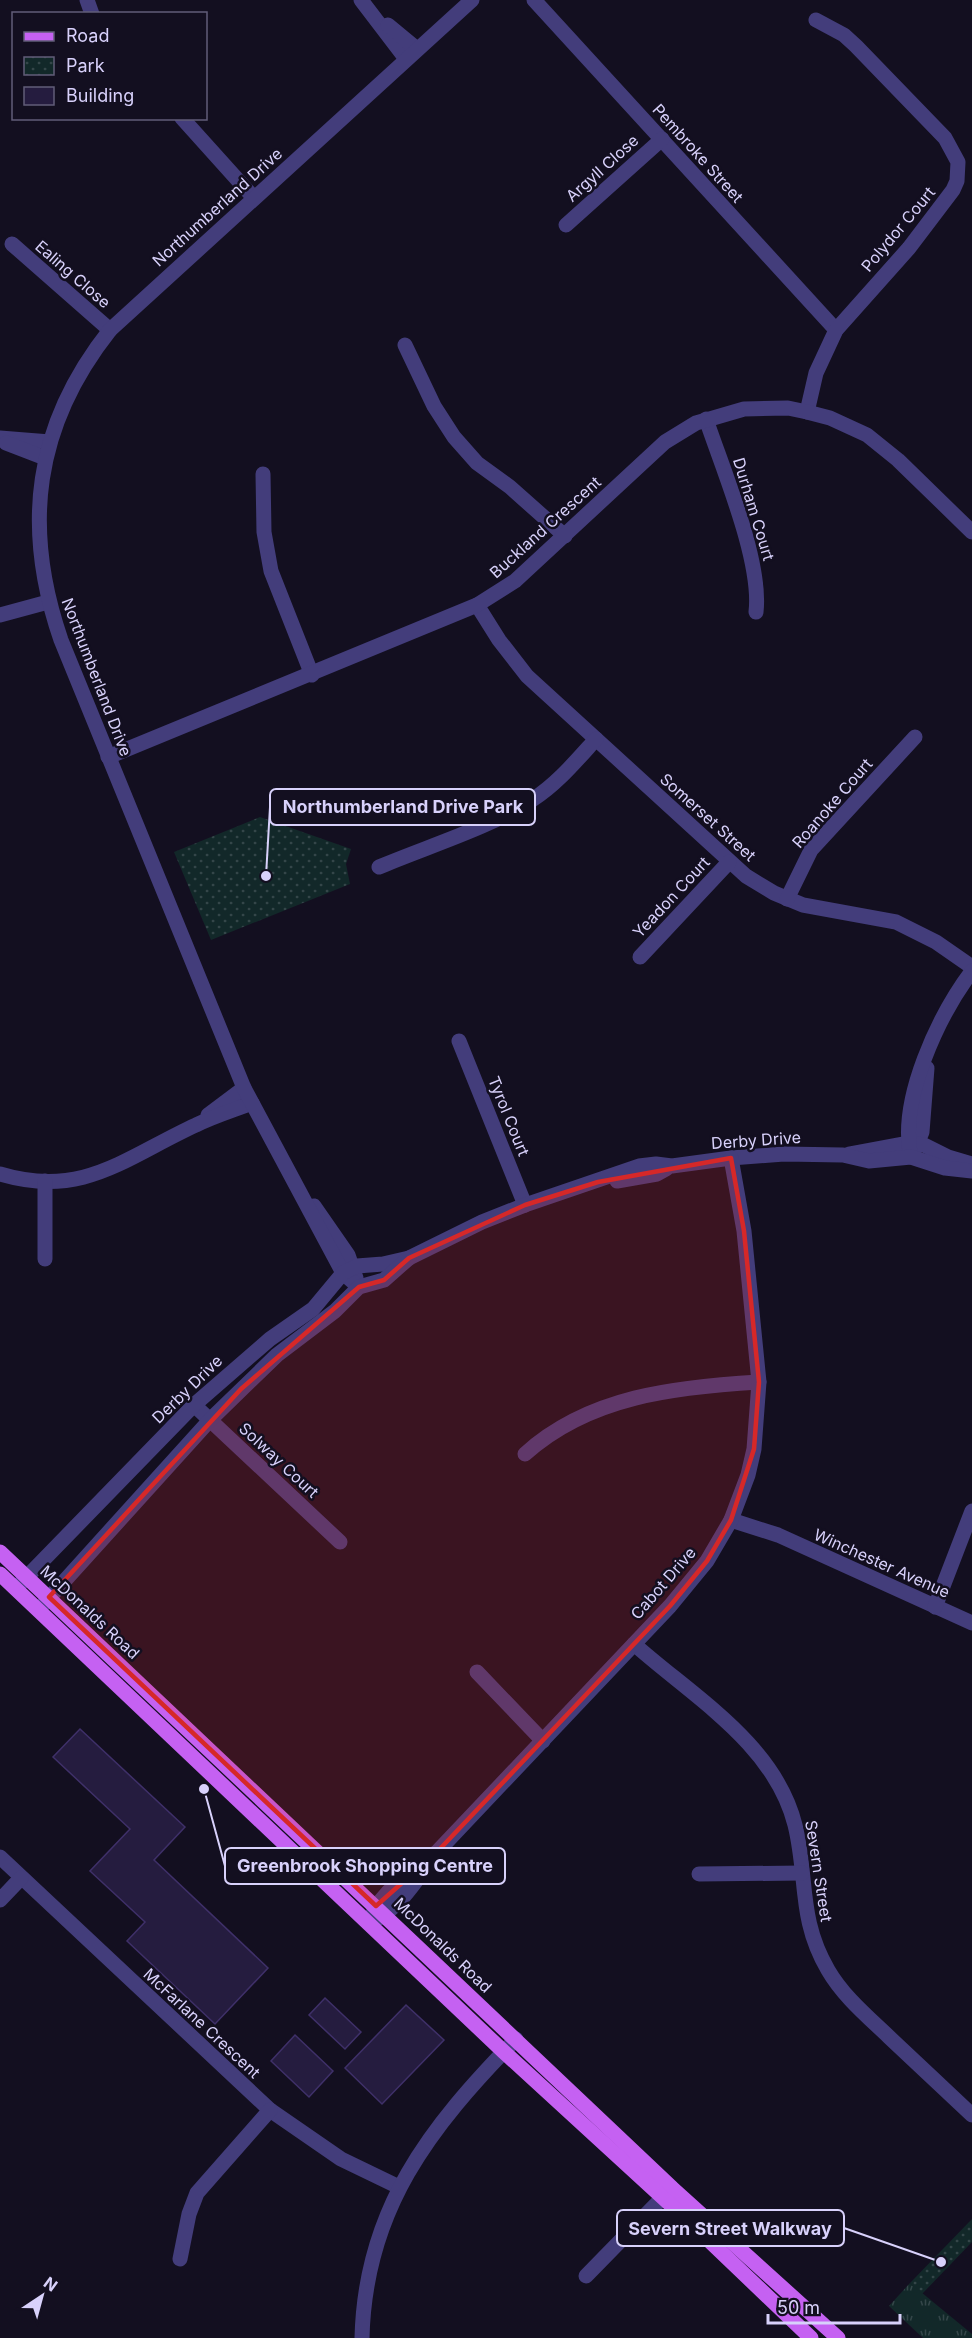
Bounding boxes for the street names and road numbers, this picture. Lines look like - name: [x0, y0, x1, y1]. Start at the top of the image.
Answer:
- street label: Pembroke Street: [648, 99, 748, 207]
- street label: Argyll Close: [562, 130, 642, 206]
- street label: Northumberland Drive: [148, 143, 286, 271]
- street label: Polydor Court: [857, 183, 939, 275]
- street label: Ealing Close: [31, 236, 115, 312]
- street label: Durham Court: [729, 455, 779, 563]
- street label: Buckland Crescent: [485, 472, 605, 582]
- street label: Northumberland Drive: [58, 595, 136, 759]
- street label: Roanoke Court: [788, 754, 876, 852]
- street label: Somerset Street: [656, 769, 760, 865]
- street label: Yeadon Court: [628, 852, 714, 942]
- street label: Tyrol Court: [484, 1073, 534, 1159]
- street label: Derby Drive: [710, 1127, 802, 1153]
- street label: Derby Drive: [148, 1351, 226, 1427]
- street label: Solway Court: [235, 1418, 323, 1502]
- street label: Winchester Avenue: [811, 1524, 953, 1602]
- street label: Cabot Drive: [626, 1543, 700, 1623]
- street label: McDonalds Road: [36, 1561, 144, 1663]
- street label: Severn Street: [801, 1819, 837, 1923]
- street label: McDonalds Road: [390, 1893, 496, 1997]
- street label: McFarlane Crescent: [139, 1964, 265, 2082]

